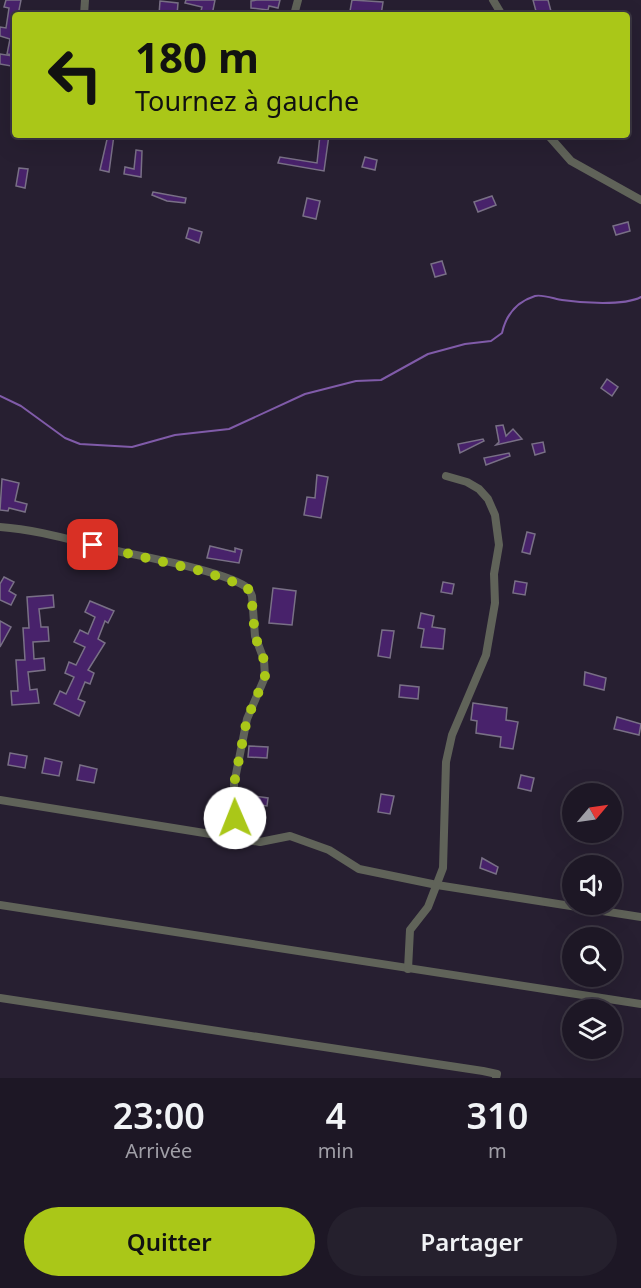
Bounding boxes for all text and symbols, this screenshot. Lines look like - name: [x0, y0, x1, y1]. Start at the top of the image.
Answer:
- text: 180 m: [135, 28, 259, 85]
- icon: left: [36, 36, 114, 114]
- text: Tournez à gauche: [135, 82, 359, 119]
- pin: [67, 519, 118, 570]
- icon: arrive: [76, 528, 109, 561]
- north arrow: [562, 783, 622, 843]
- map controls: [562, 783, 622, 1059]
- position arrow: [203, 786, 267, 850]
- button: sound: [562, 855, 622, 915]
- button: search: [562, 927, 622, 987]
- button: layers: [562, 999, 622, 1059]
- text: 23:00: [113, 1091, 205, 1140]
- text: 4: [325, 1091, 346, 1140]
- text: 310: [467, 1091, 528, 1140]
- text: Arrivée: [125, 1137, 192, 1164]
- text: min: [318, 1137, 354, 1164]
- text: m: [488, 1137, 507, 1164]
- button: Quitter: [24, 1207, 315, 1276]
- button: Partager: [327, 1207, 617, 1276]

